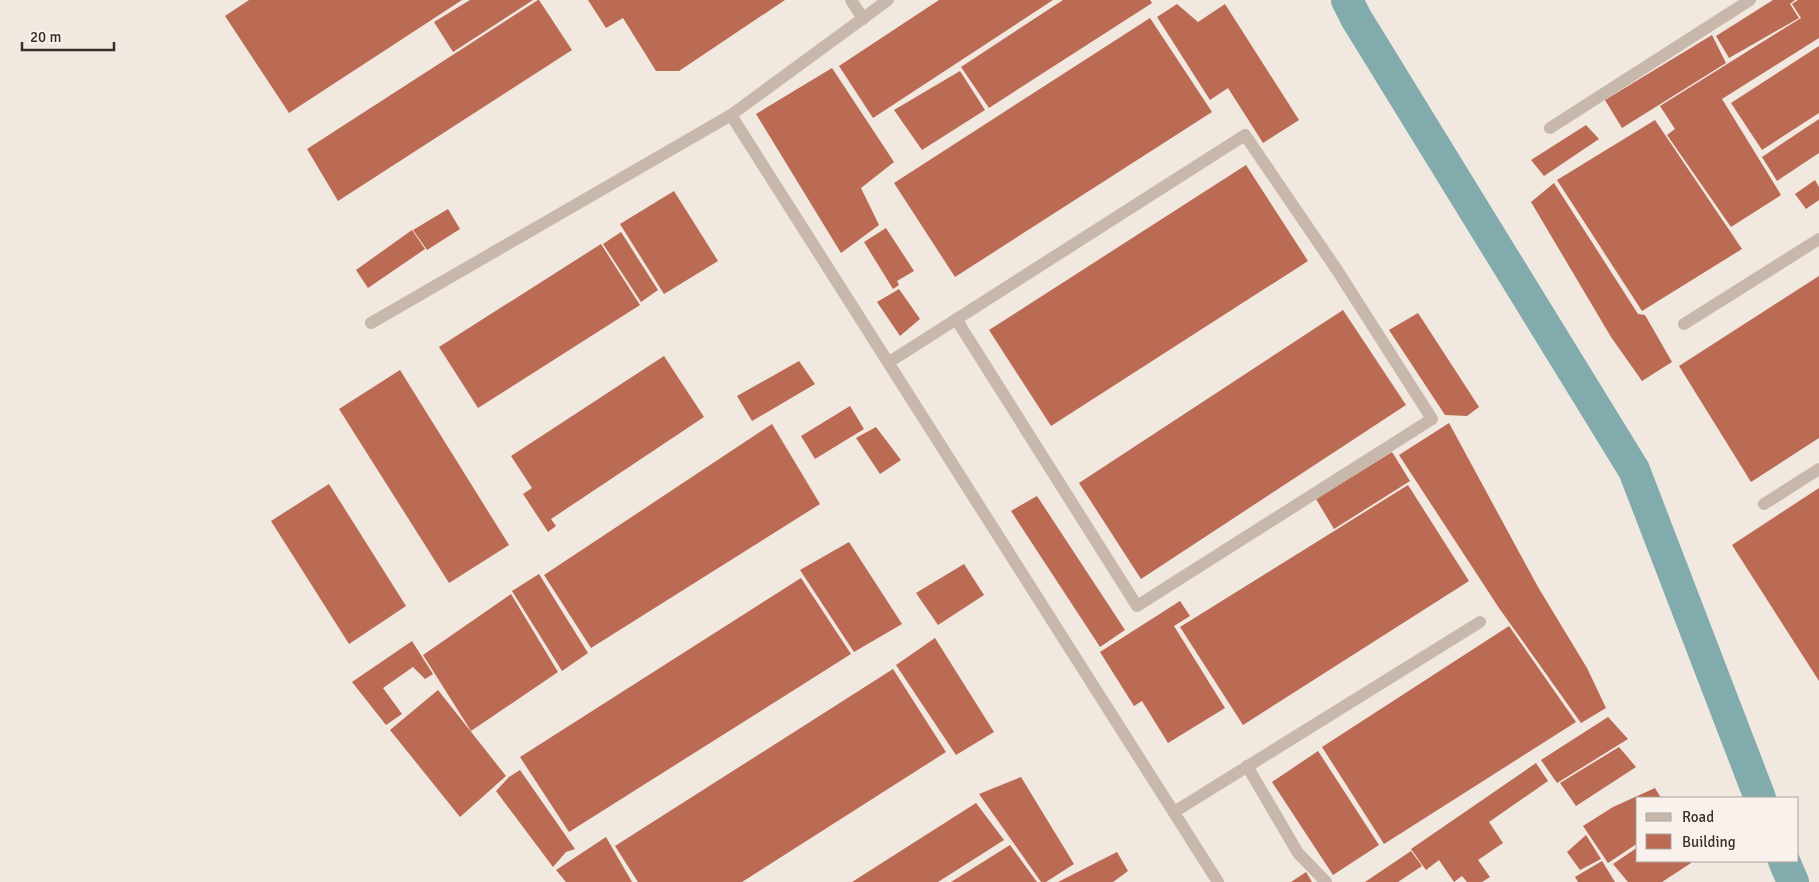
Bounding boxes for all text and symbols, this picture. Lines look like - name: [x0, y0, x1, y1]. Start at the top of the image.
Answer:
- scale bar: [22, 20, 115, 52]
- text: 20 m: [30, 28, 61, 46]
- legend: [1636, 797, 1799, 862]
- text: Road: [1682, 808, 1714, 826]
- text: Building: [1682, 833, 1736, 851]

